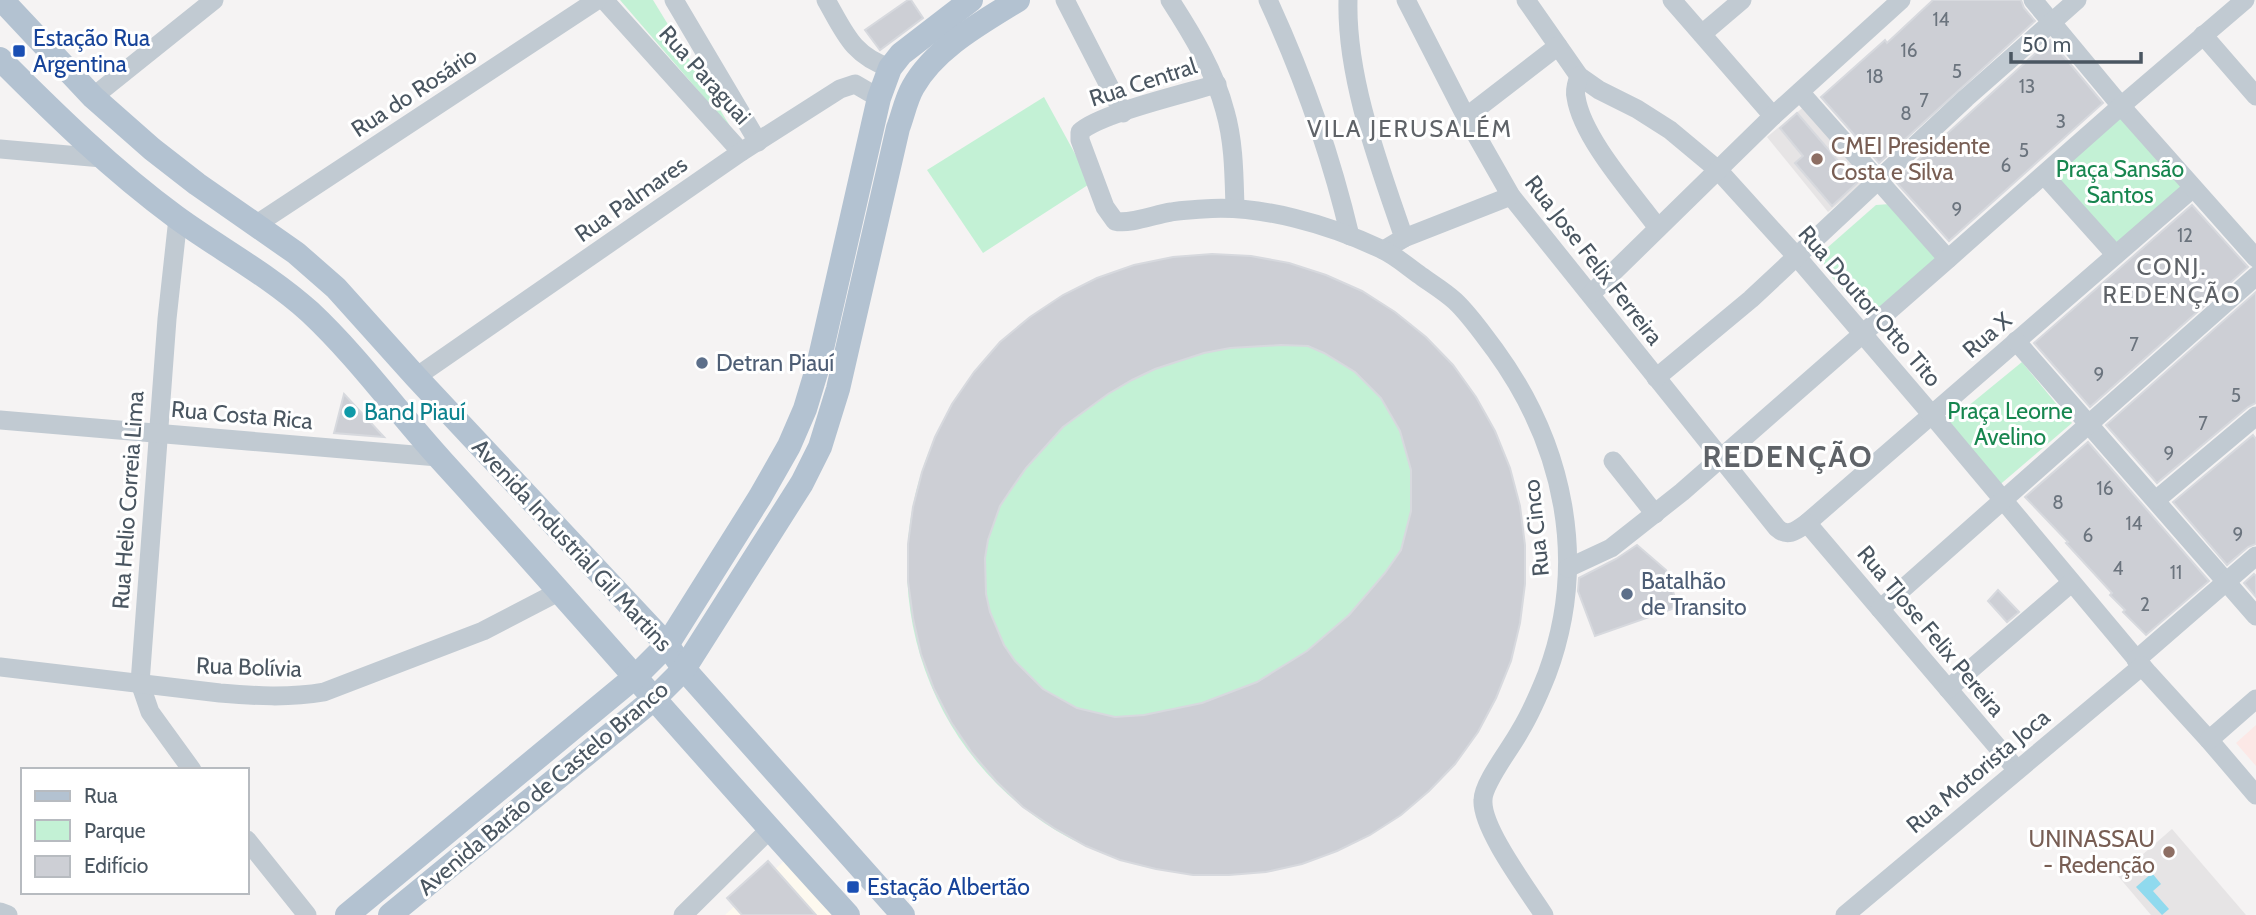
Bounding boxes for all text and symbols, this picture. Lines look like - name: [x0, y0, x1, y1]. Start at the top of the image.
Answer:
- house number: 14: [1932, 8, 1950, 31]
- street label: Rua Paraguai: [653, 20, 757, 130]
- scale bar: [2011, 21, 2140, 65]
- place label: Estação Rua Argentina: [33, 24, 150, 78]
- text: 50 m: [2022, 32, 2071, 57]
- house number: 16: [1901, 39, 1918, 62]
- street label: Rua do Rosário: [346, 41, 482, 143]
- marker: Estação Rua Argentina: [11, 43, 27, 59]
- street label: Rua Central: [1086, 51, 1201, 113]
- house number: 5: [1952, 60, 1962, 83]
- house number: 18: [1866, 65, 1884, 88]
- house number: 13: [2019, 75, 2035, 98]
- house number: 7: [1919, 89, 1929, 112]
- house number: 8: [1900, 102, 1912, 125]
- house number: 3: [2056, 110, 2066, 133]
- district label: VILA JERUSALÉM: [1307, 114, 1513, 143]
- place label: CMEI Presidente Costa e Silva: [1831, 132, 1990, 186]
- house number: 5: [2019, 139, 2029, 162]
- street label: Rua Palmares: [569, 150, 693, 248]
- marker: CMEI Presidente Costa e Silva: [1809, 151, 1825, 167]
- house number: 6: [2001, 154, 2011, 177]
- park label: Praça Sansão Santos: [2056, 155, 2184, 209]
- street label: Rua Jose Felix Ferreira: [1519, 170, 1669, 350]
- house number: 9: [1952, 198, 1962, 221]
- street label: Rua Doutor Otto Tito: [1792, 220, 1948, 392]
- house number: 12: [2177, 224, 2193, 247]
- district label: CONJ. REDENÇÃO: [2102, 252, 2242, 309]
- street label: Rua X: [1957, 306, 2017, 364]
- house number: 7: [2129, 333, 2139, 356]
- place label: Detran Piauí: [716, 349, 834, 377]
- marker: Detran Piauí: [694, 355, 710, 371]
- house number: 9: [2094, 363, 2104, 386]
- house number: 5: [2231, 384, 2241, 407]
- street label: Rua Helio Correia Lima: [106, 390, 150, 610]
- street label: Rua Costa Rica: [170, 395, 314, 435]
- park label: Praça Leorne Avelino: [1947, 397, 2073, 451]
- place label: Band Piauí: [364, 398, 466, 426]
- marker: Band Piauí: [342, 404, 358, 420]
- house number: 7: [2198, 412, 2208, 435]
- street label: Avenida Industrial Gil Martins: [466, 433, 678, 657]
- district label: REDENÇÃO: [1702, 438, 1874, 475]
- house number: 9: [2164, 442, 2174, 465]
- house number: 16: [2097, 477, 2114, 500]
- street label: Rua Cinco: [1517, 478, 1555, 578]
- house number: 8: [2052, 491, 2064, 514]
- house number: 14: [2125, 512, 2143, 535]
- house number: 9: [2233, 523, 2243, 546]
- house number: 6: [2083, 524, 2093, 547]
- street label: Rua TJose Felix Pereira: [1851, 540, 2011, 722]
- house number: 4: [2113, 557, 2124, 580]
- house number: 11: [2170, 561, 2182, 584]
- place label: Batalhão de Transito: [1641, 567, 1747, 621]
- marker: Batalhão de Transito: [1619, 586, 1635, 602]
- house number: 2: [2140, 593, 2150, 616]
- street label: Rua Bolívia: [196, 651, 302, 683]
- street label: Avenida Barão de Castelo Branco: [412, 675, 674, 901]
- street label: Rua Motorista Joca: [1901, 703, 2055, 839]
- legend: [21, 768, 248, 894]
- text: Rua: [84, 783, 118, 808]
- text: Parque: [84, 818, 146, 843]
- place label: UNINASSAU - Redenção: [2029, 825, 2155, 879]
- marker: UNINASSAU - Redenção: [2161, 844, 2177, 860]
- text: Edifício: [84, 853, 148, 878]
- place label: Estação Albertão: [867, 873, 1030, 901]
- marker: Estação Albertão: [845, 879, 861, 895]

